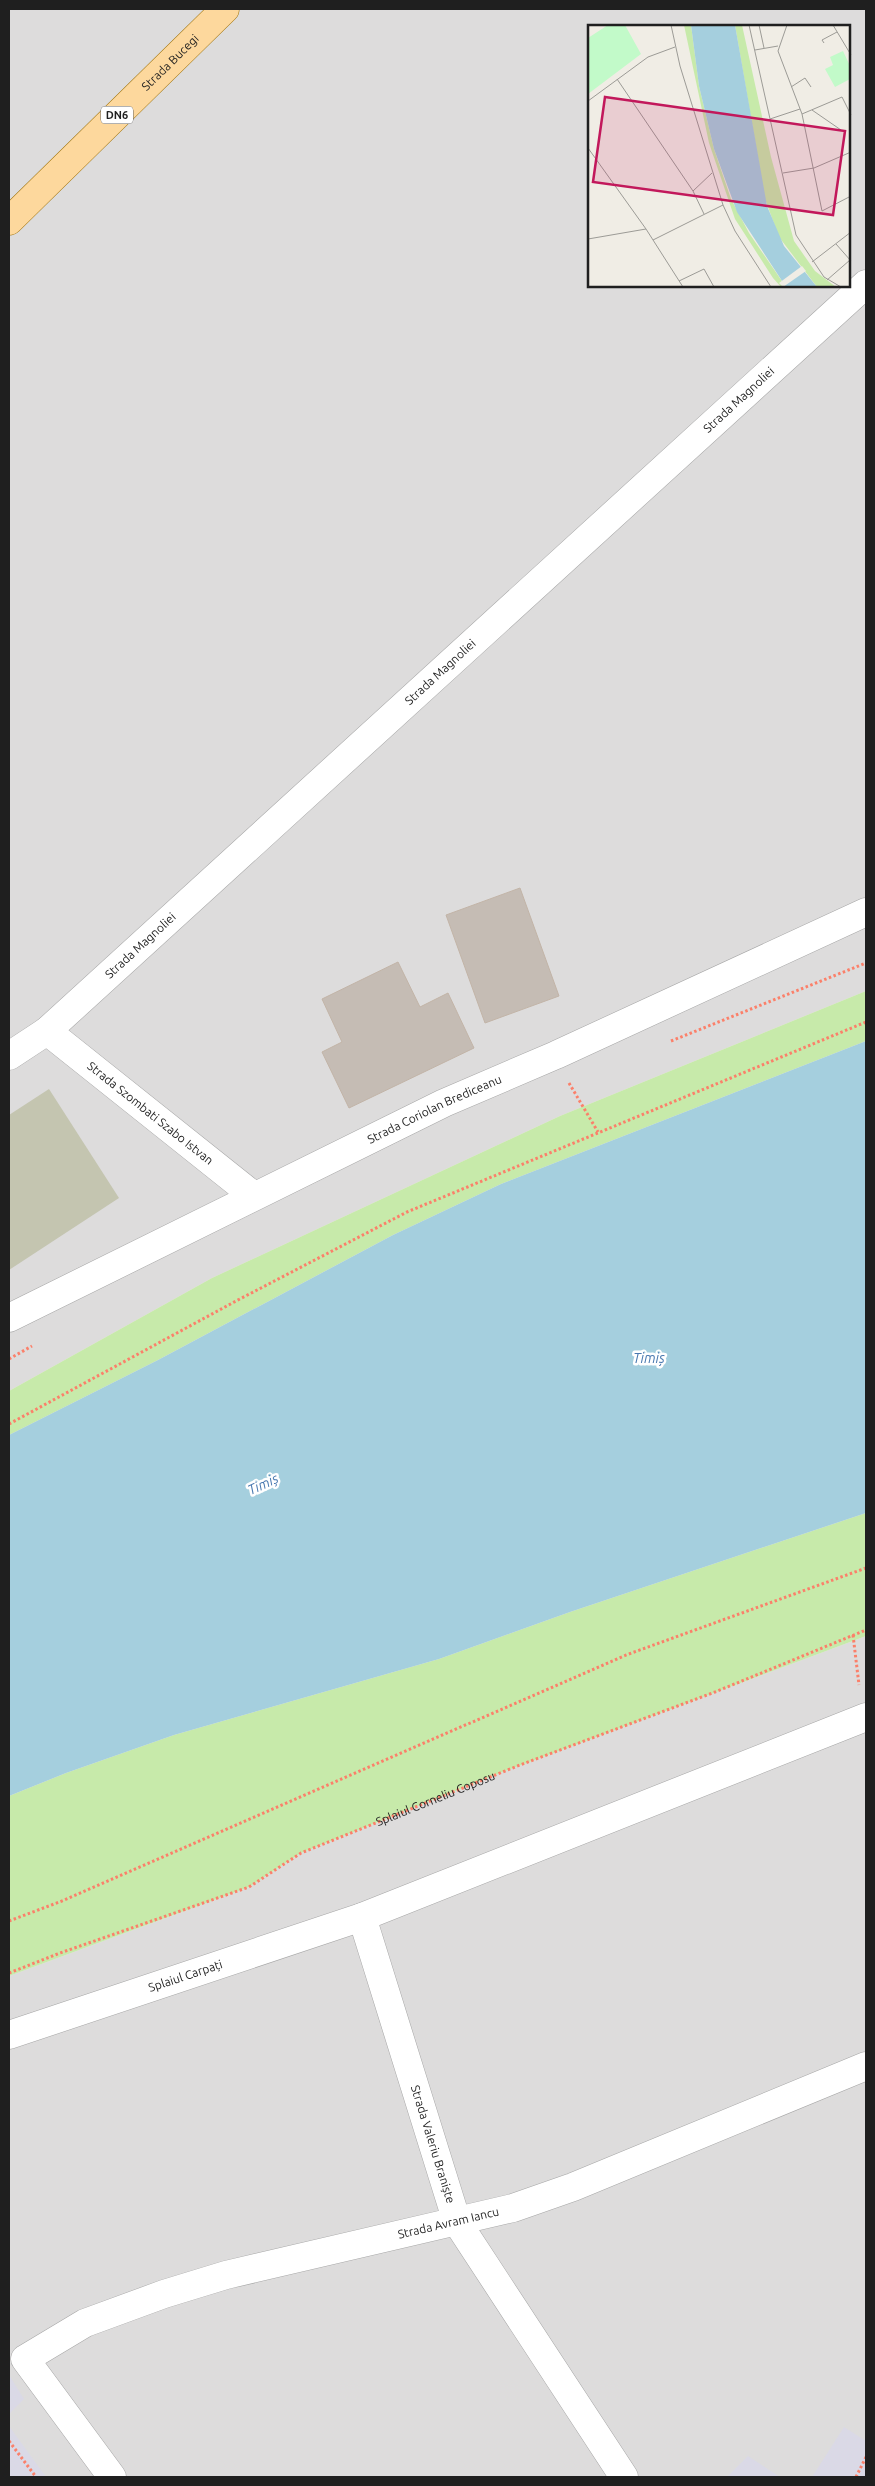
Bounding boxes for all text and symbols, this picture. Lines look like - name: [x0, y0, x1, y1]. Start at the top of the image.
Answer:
- inset map: [588, 25, 850, 288]
- street label: Strada Bucegi: [139, 32, 201, 93]
- road number: DN6: [101, 106, 133, 124]
- street label: Strada Magnoliei: [701, 364, 777, 435]
- street label: Strada Magnoliei: [402, 636, 478, 707]
- street label: Strada Magnoliei: [102, 910, 178, 981]
- street label: Strada Szombati Szabo Istvan: [85, 1059, 216, 1167]
- street label: Strada Coriolan Brediceanu: [365, 1072, 503, 1146]
- water label: Timiș: [633, 1350, 665, 1366]
- water label: Timiș: [245, 1470, 281, 1498]
- street label: Splaiul Corneliu Coposu: [374, 1769, 497, 1828]
- street label: Splaiul Carpați: [147, 1957, 224, 1994]
- street label: Strada Valeriu Braniște: [409, 2084, 458, 2205]
- street label: Strada Avram Iancu: [396, 2204, 500, 2241]

